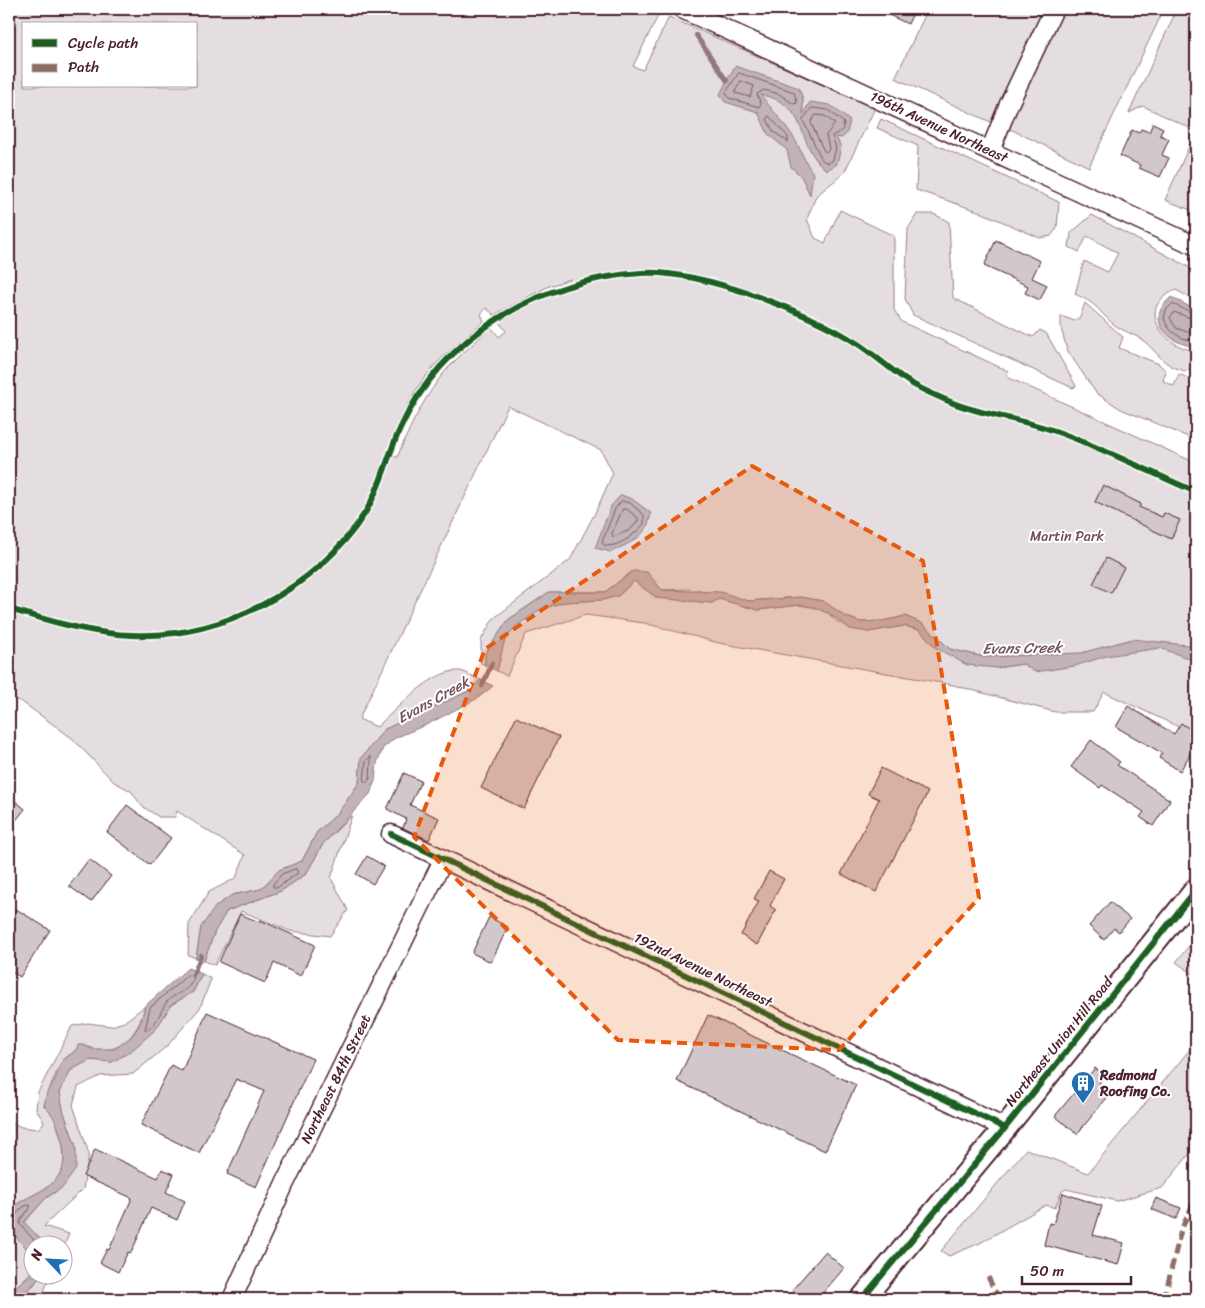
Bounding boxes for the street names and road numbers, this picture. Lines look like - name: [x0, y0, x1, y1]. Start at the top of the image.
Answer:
- street label: 196th Avenue Northeast: [866, 84, 1013, 171]
- street label: 192nd Avenue Northeast: [629, 926, 778, 1015]
- street label: Northeast Union Hill Road: [999, 970, 1120, 1112]
- street label: Northeast 84th Street: [294, 1010, 378, 1148]

